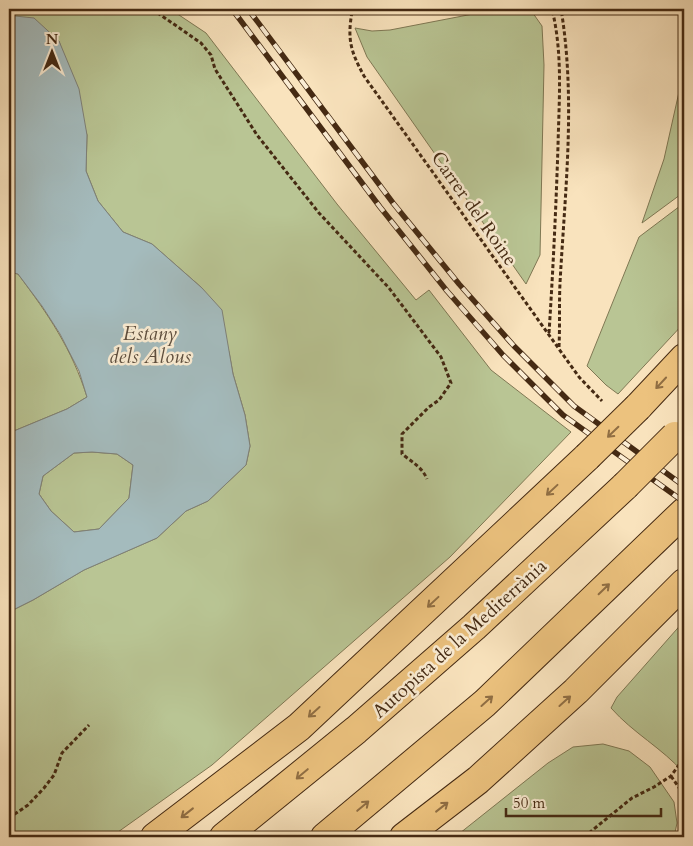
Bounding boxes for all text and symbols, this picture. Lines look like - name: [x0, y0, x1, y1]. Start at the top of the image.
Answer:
- north arrow: [28, 28, 78, 78]
- text: N: [46, 30, 58, 49]
- street label: Carrer del Roine: [425, 146, 523, 271]
- water label: Estany dels Alous: [109, 320, 191, 370]
- one-way arrow: [655, 376, 667, 389]
- one-way arrow: [607, 426, 619, 438]
- one-way arrow: [545, 484, 558, 496]
- street label: Autopista de la Mediterrània: [367, 553, 552, 724]
- one-way arrow: [598, 583, 611, 595]
- one-way arrow: [427, 596, 440, 608]
- one-way arrow: [480, 695, 493, 707]
- one-way arrow: [558, 695, 571, 706]
- one-way arrow: [308, 706, 321, 718]
- one-way arrow: [295, 769, 308, 780]
- scale bar: [506, 786, 660, 818]
- text: 50 m: [513, 793, 545, 813]
- one-way arrow: [356, 800, 369, 812]
- one-way arrow: [435, 802, 448, 813]
- one-way arrow: [180, 808, 194, 818]

